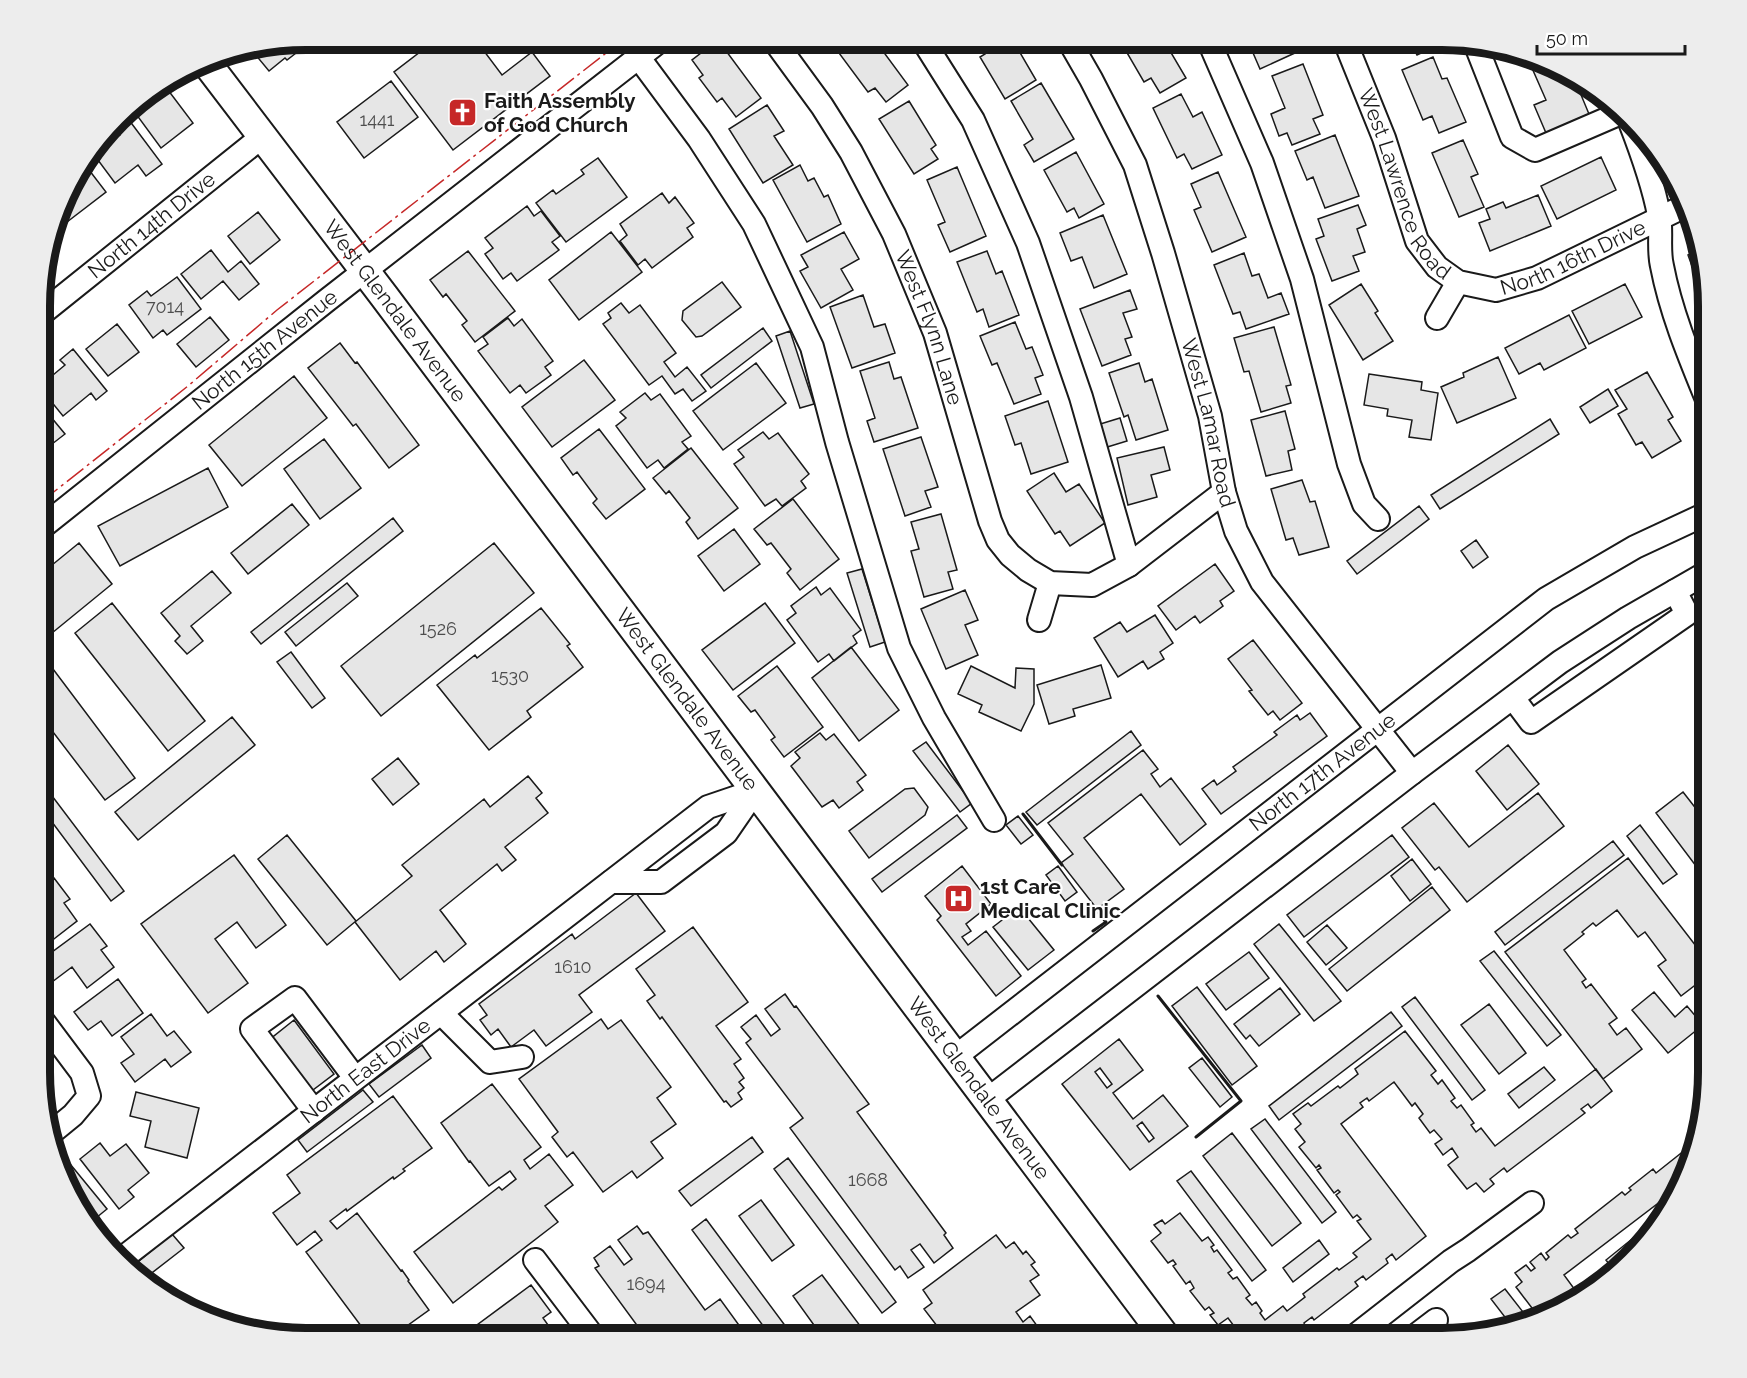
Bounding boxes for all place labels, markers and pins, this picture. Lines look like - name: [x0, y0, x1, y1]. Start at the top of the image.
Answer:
- place label: Faith Assembly of God Church: [484, 88, 636, 137]
- church icon: Faith Assembly of God Church: [447, 97, 479, 129]
- place label: 1st Care Medical Clinic: [980, 874, 1121, 923]
- hospital icon: 1st Care Medical Clinic: [943, 883, 975, 915]

